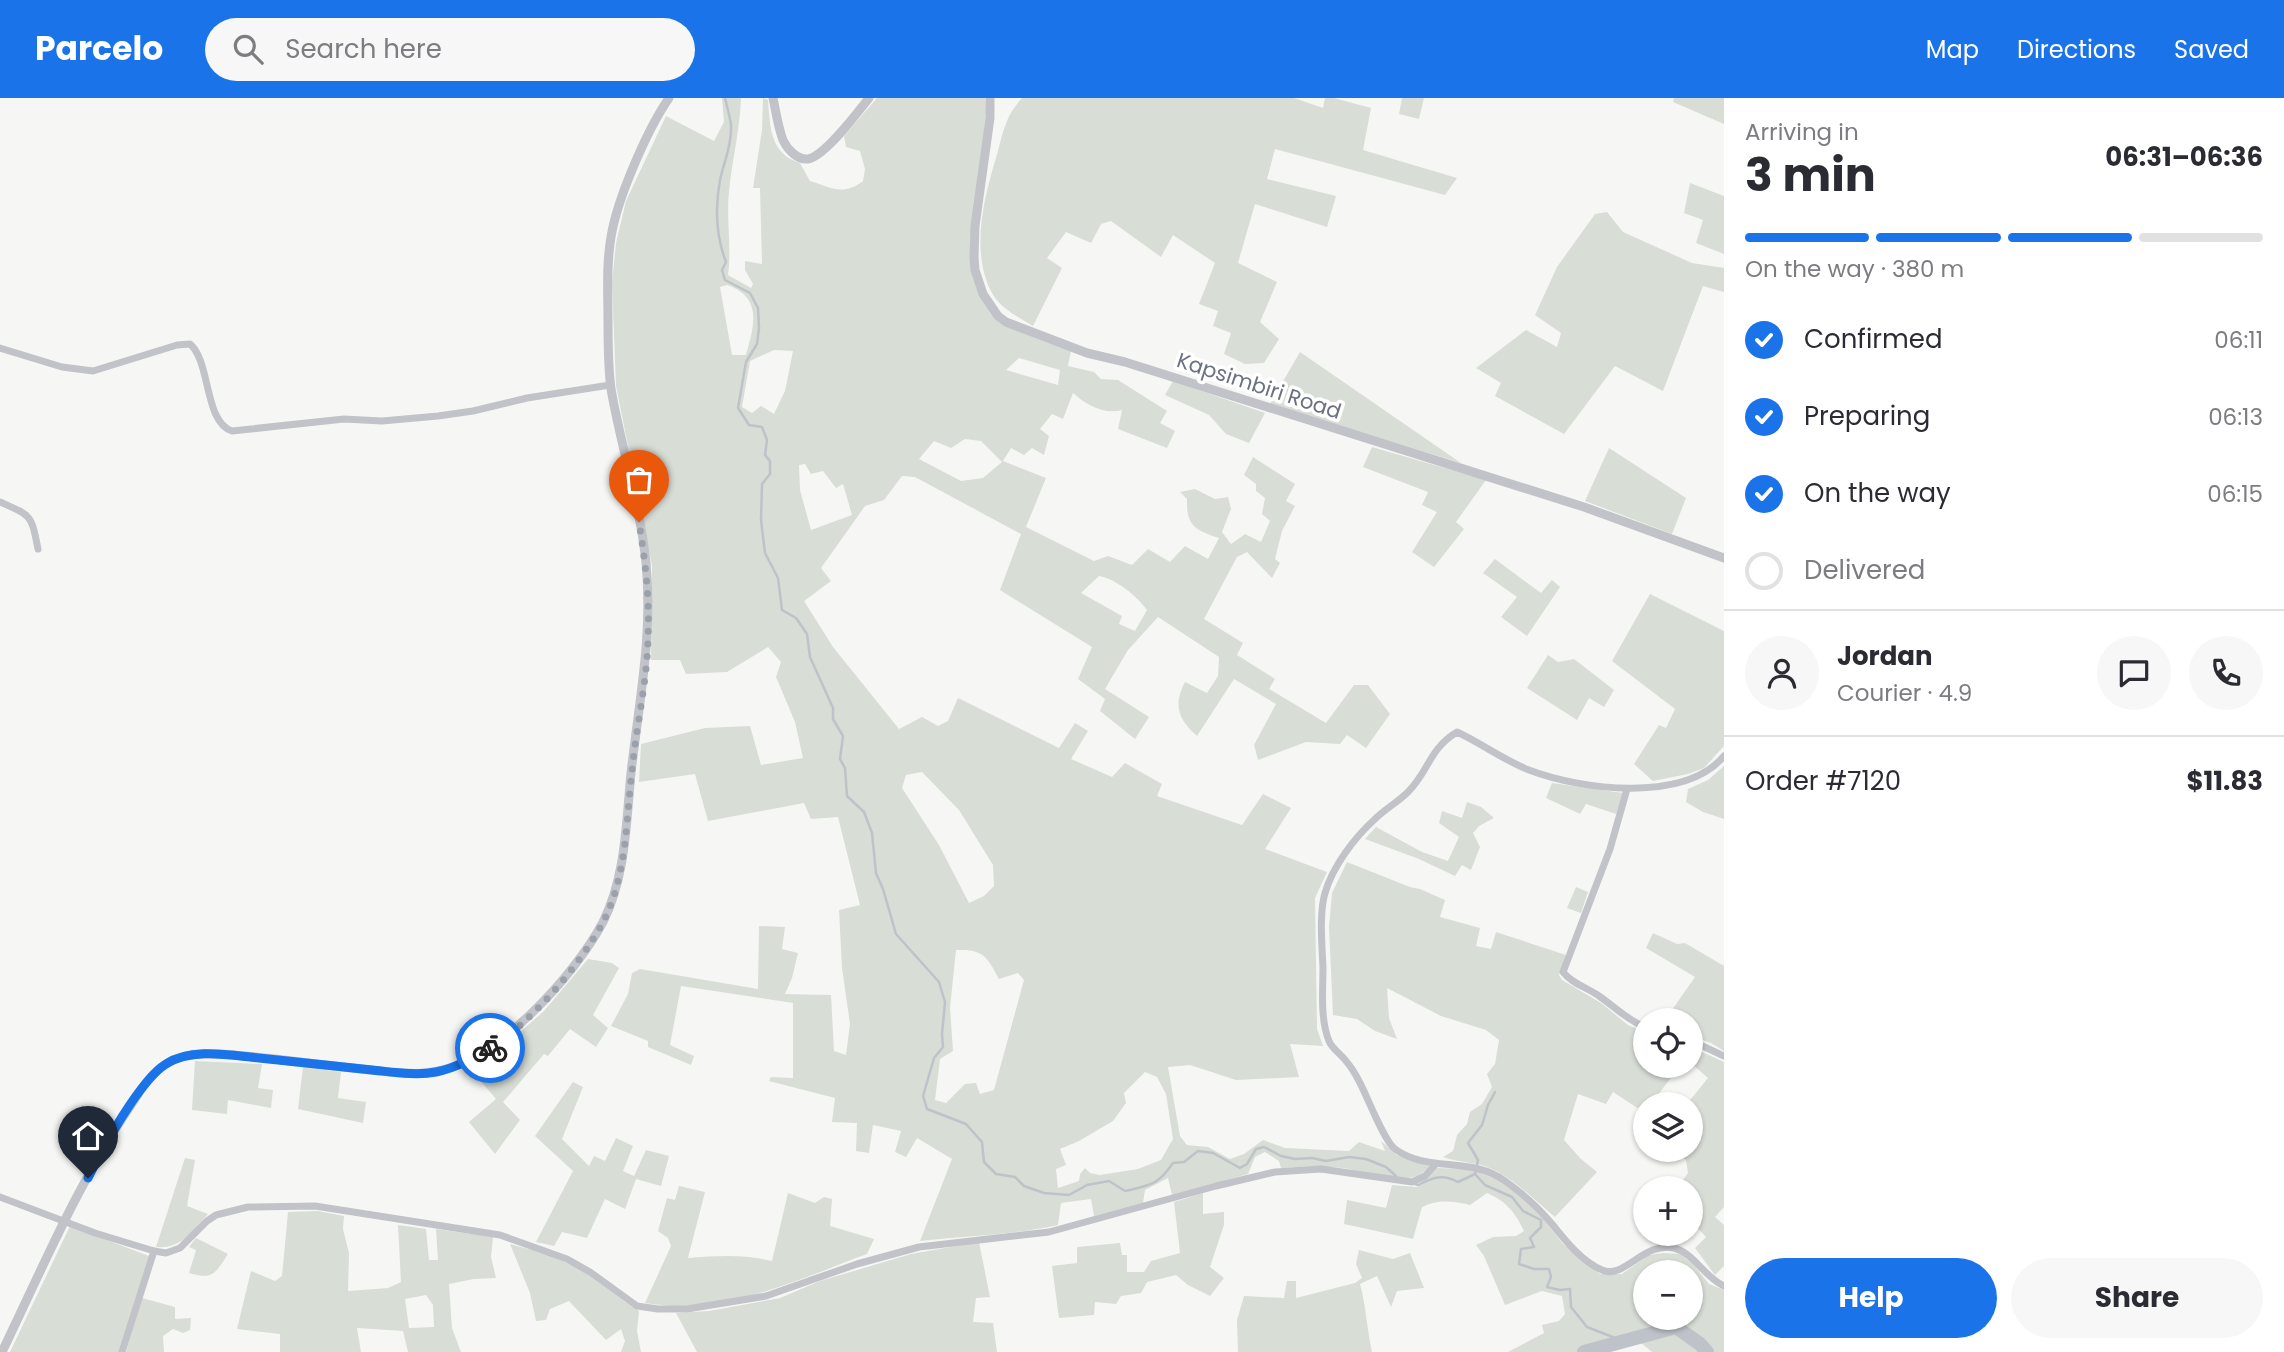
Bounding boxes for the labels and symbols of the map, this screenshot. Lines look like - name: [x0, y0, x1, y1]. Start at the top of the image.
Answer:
- street label: Kapsimbiri Road: [1173, 345, 1345, 426]
- pin: [609, 450, 669, 522]
- courier: [455, 1013, 525, 1083]
- pin: [58, 1106, 118, 1178]

